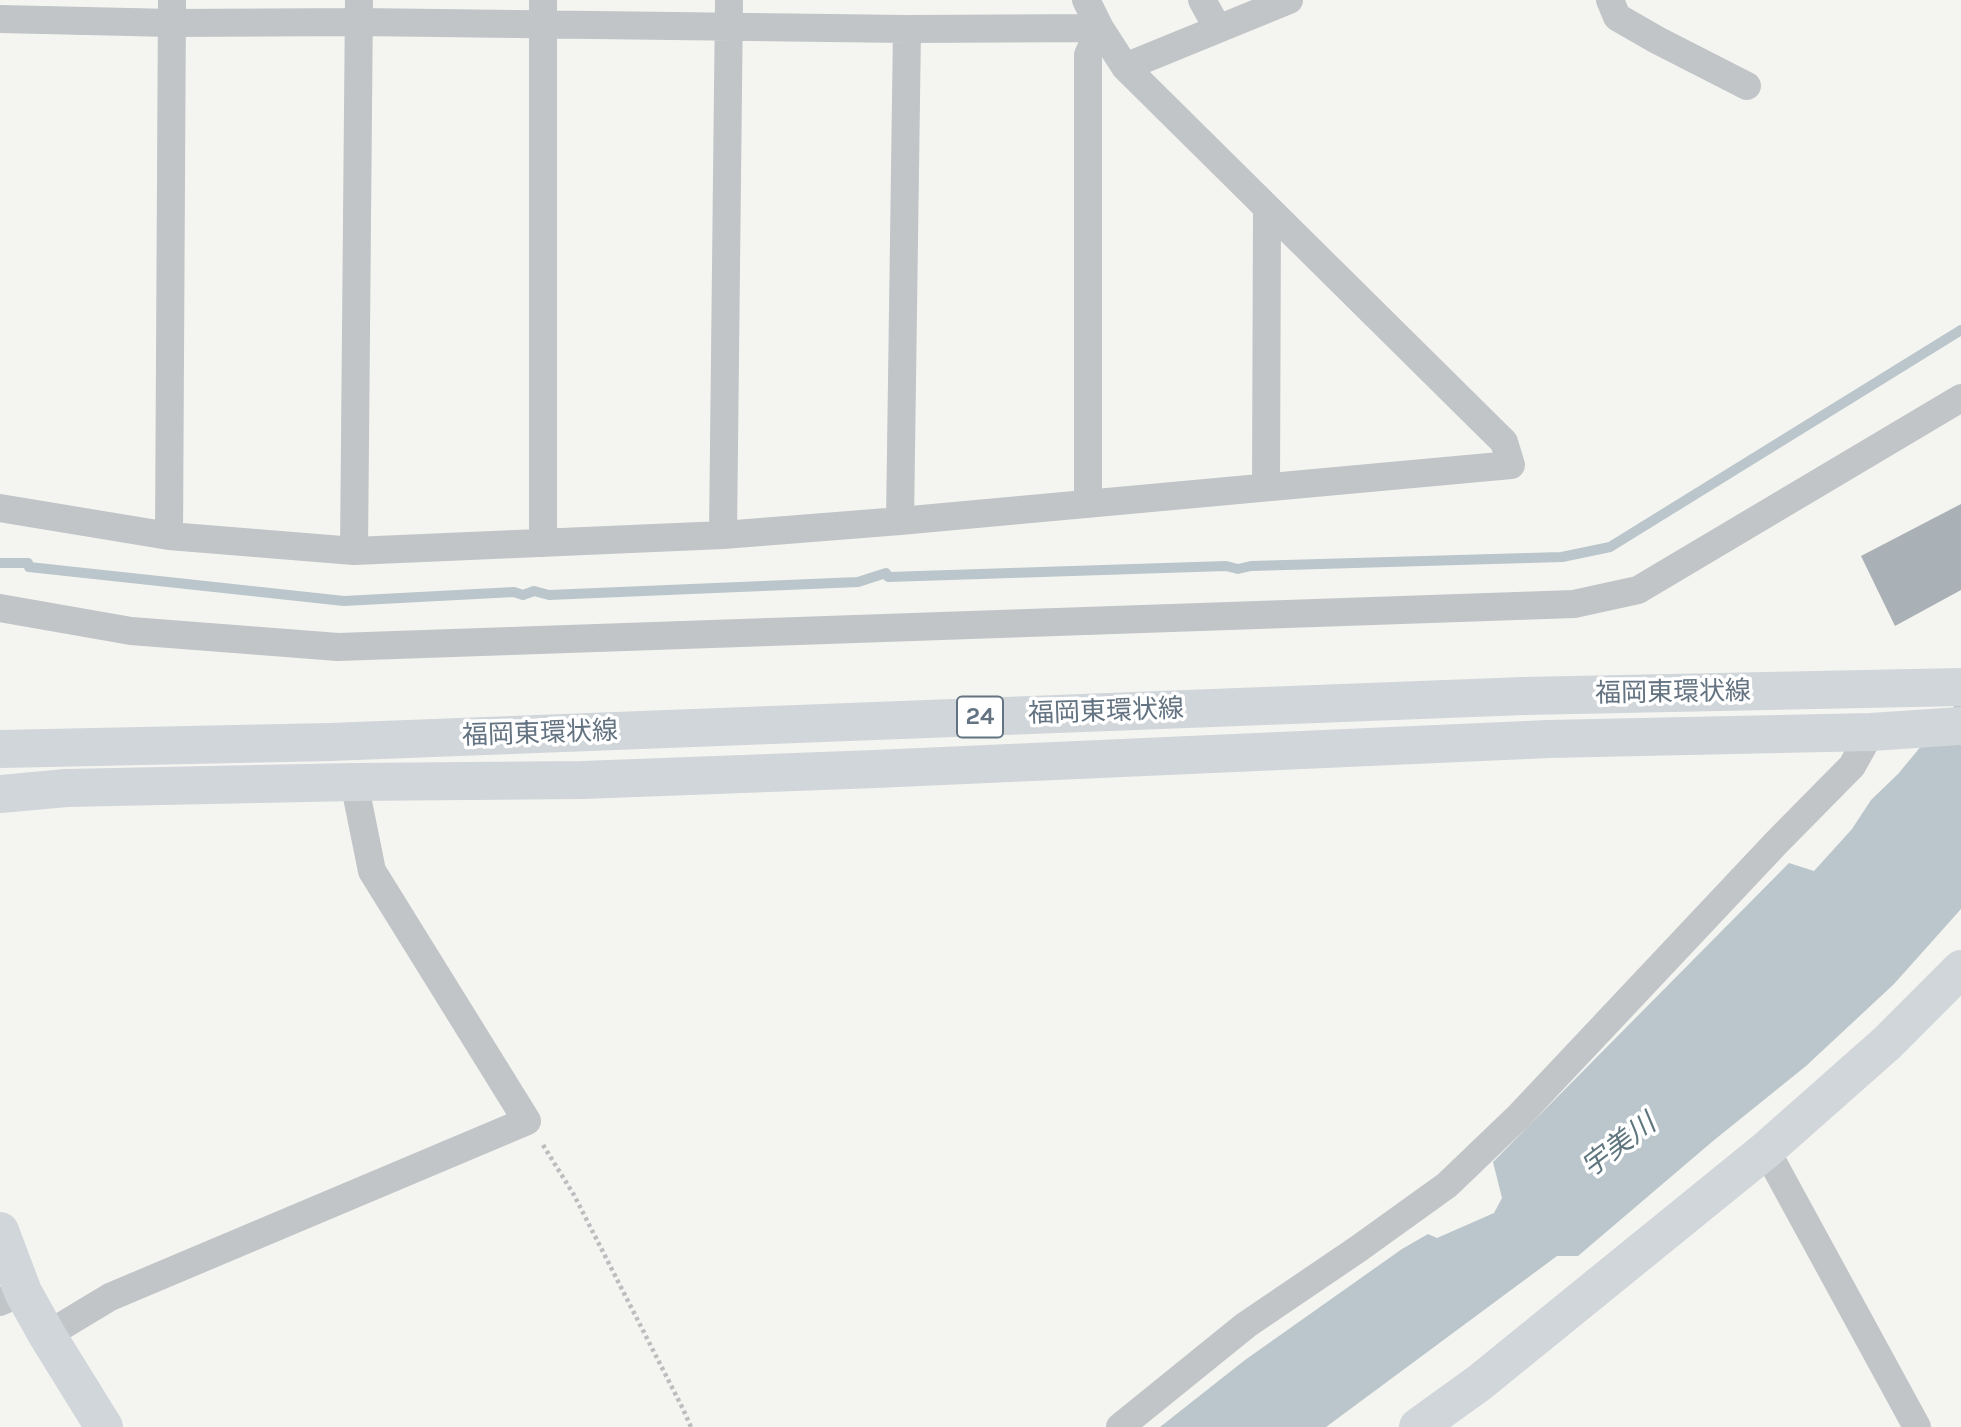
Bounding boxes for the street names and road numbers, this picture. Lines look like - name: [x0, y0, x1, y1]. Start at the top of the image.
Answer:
- street label: 福岡東環状線: [1595, 676, 1751, 710]
- street label: 福岡東環状線: [1028, 694, 1184, 730]
- road number: 24: [957, 696, 1003, 738]
- street label: 福岡東環状線: [462, 716, 618, 752]

